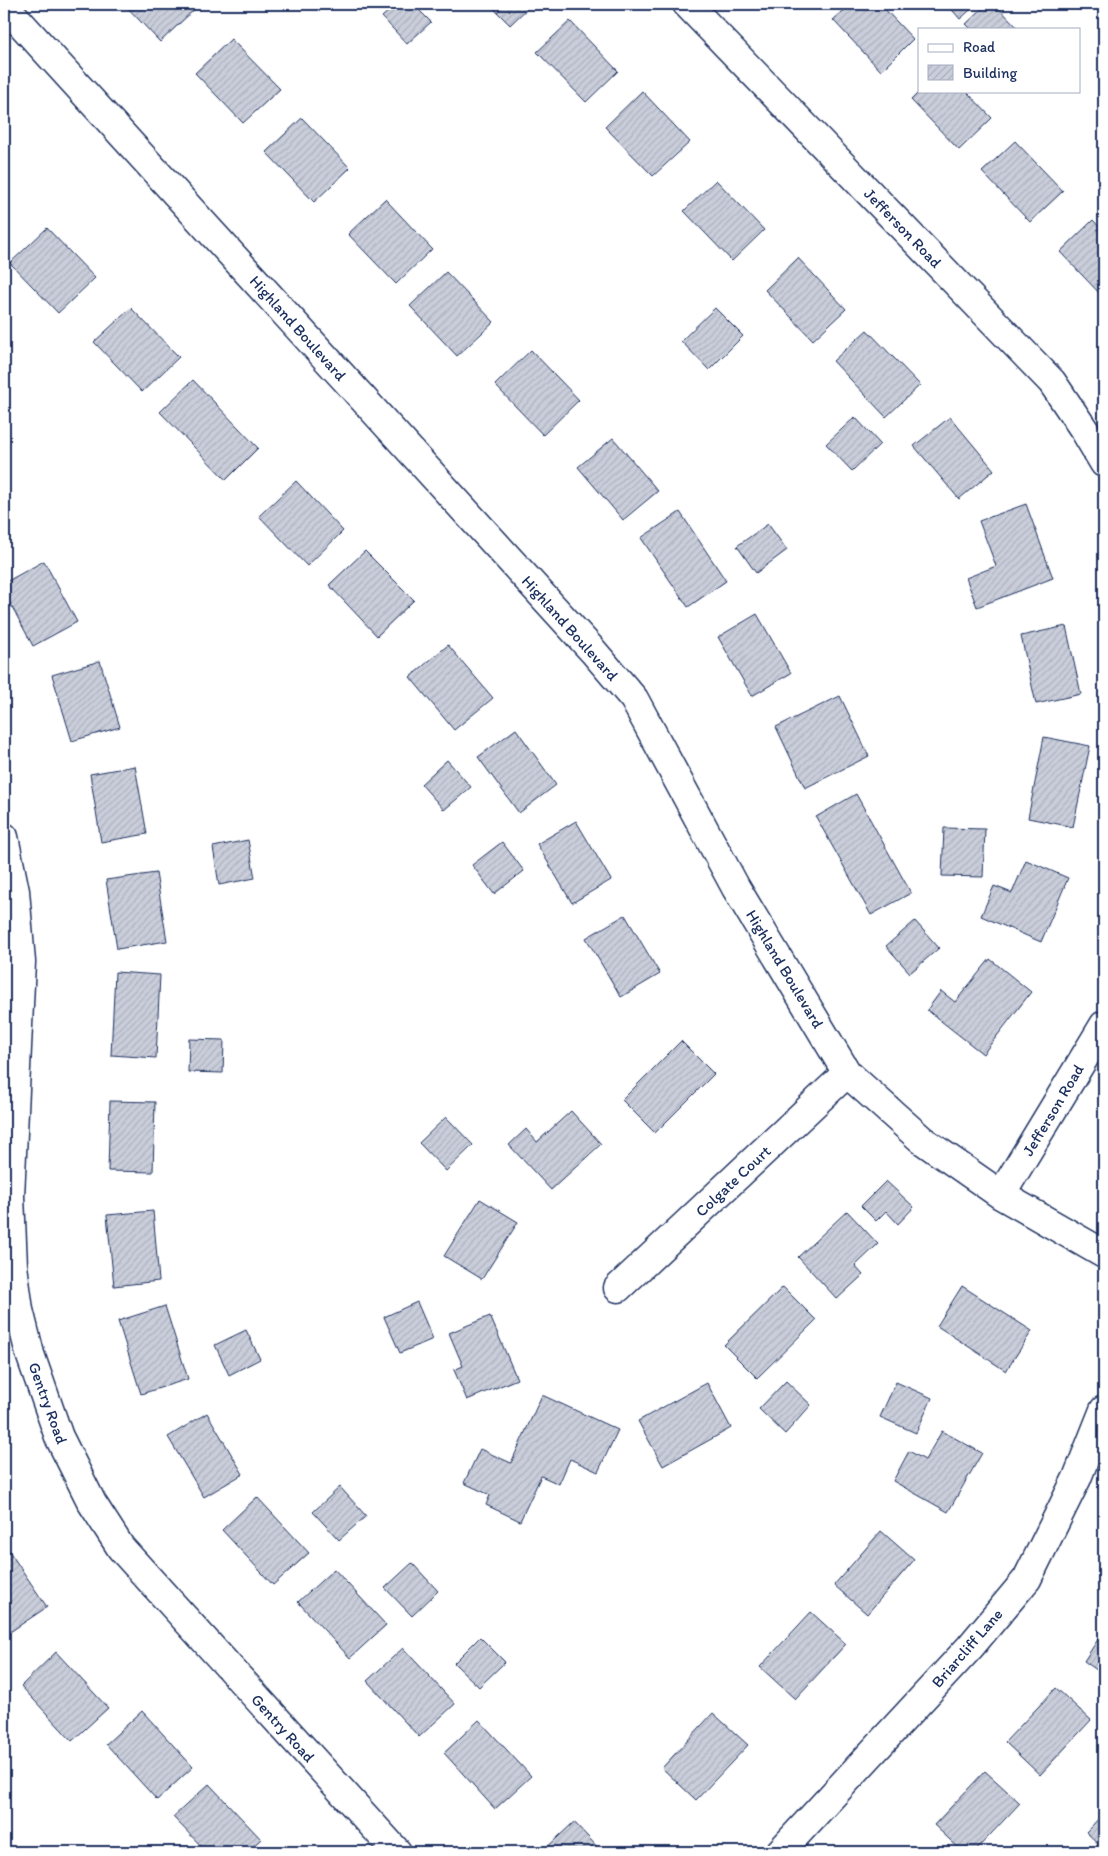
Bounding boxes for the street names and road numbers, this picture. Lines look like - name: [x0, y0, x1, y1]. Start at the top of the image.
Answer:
- street label: Jefferson Road: [860, 184, 946, 272]
- street label: Highland Boulevard: [246, 271, 350, 385]
- street label: Highland Boulevard: [518, 571, 622, 685]
- street label: Highland Boulevard: [742, 906, 828, 1032]
- street label: Jefferson Road: [1018, 1061, 1088, 1159]
- street label: Colgate Court: [691, 1141, 775, 1221]
- street label: Gentry Road: [24, 1360, 72, 1447]
- street label: Briarcliff Lane: [927, 1605, 1007, 1691]
- street label: Gentry Road: [247, 1690, 319, 1766]

